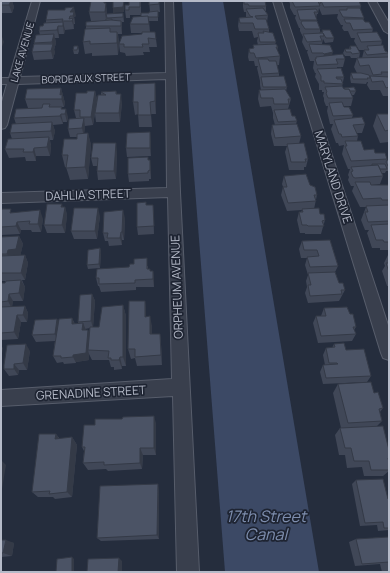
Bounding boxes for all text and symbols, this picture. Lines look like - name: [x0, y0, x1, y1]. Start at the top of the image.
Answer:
- street label: LAKE AVENUE: [7, 20, 37, 84]
- street label: BORDEAUX STREET: [41, 69, 131, 87]
- street label: MARYLAND DRIVE: [310, 128, 357, 226]
- street label: DAHLIA STREET: [45, 184, 132, 204]
- street label: ORPHEUM AVENUE: [166, 235, 187, 339]
- street label: GRENADINE STREET: [36, 381, 147, 404]
- water label: 17th Street Canal: [226, 505, 308, 545]

